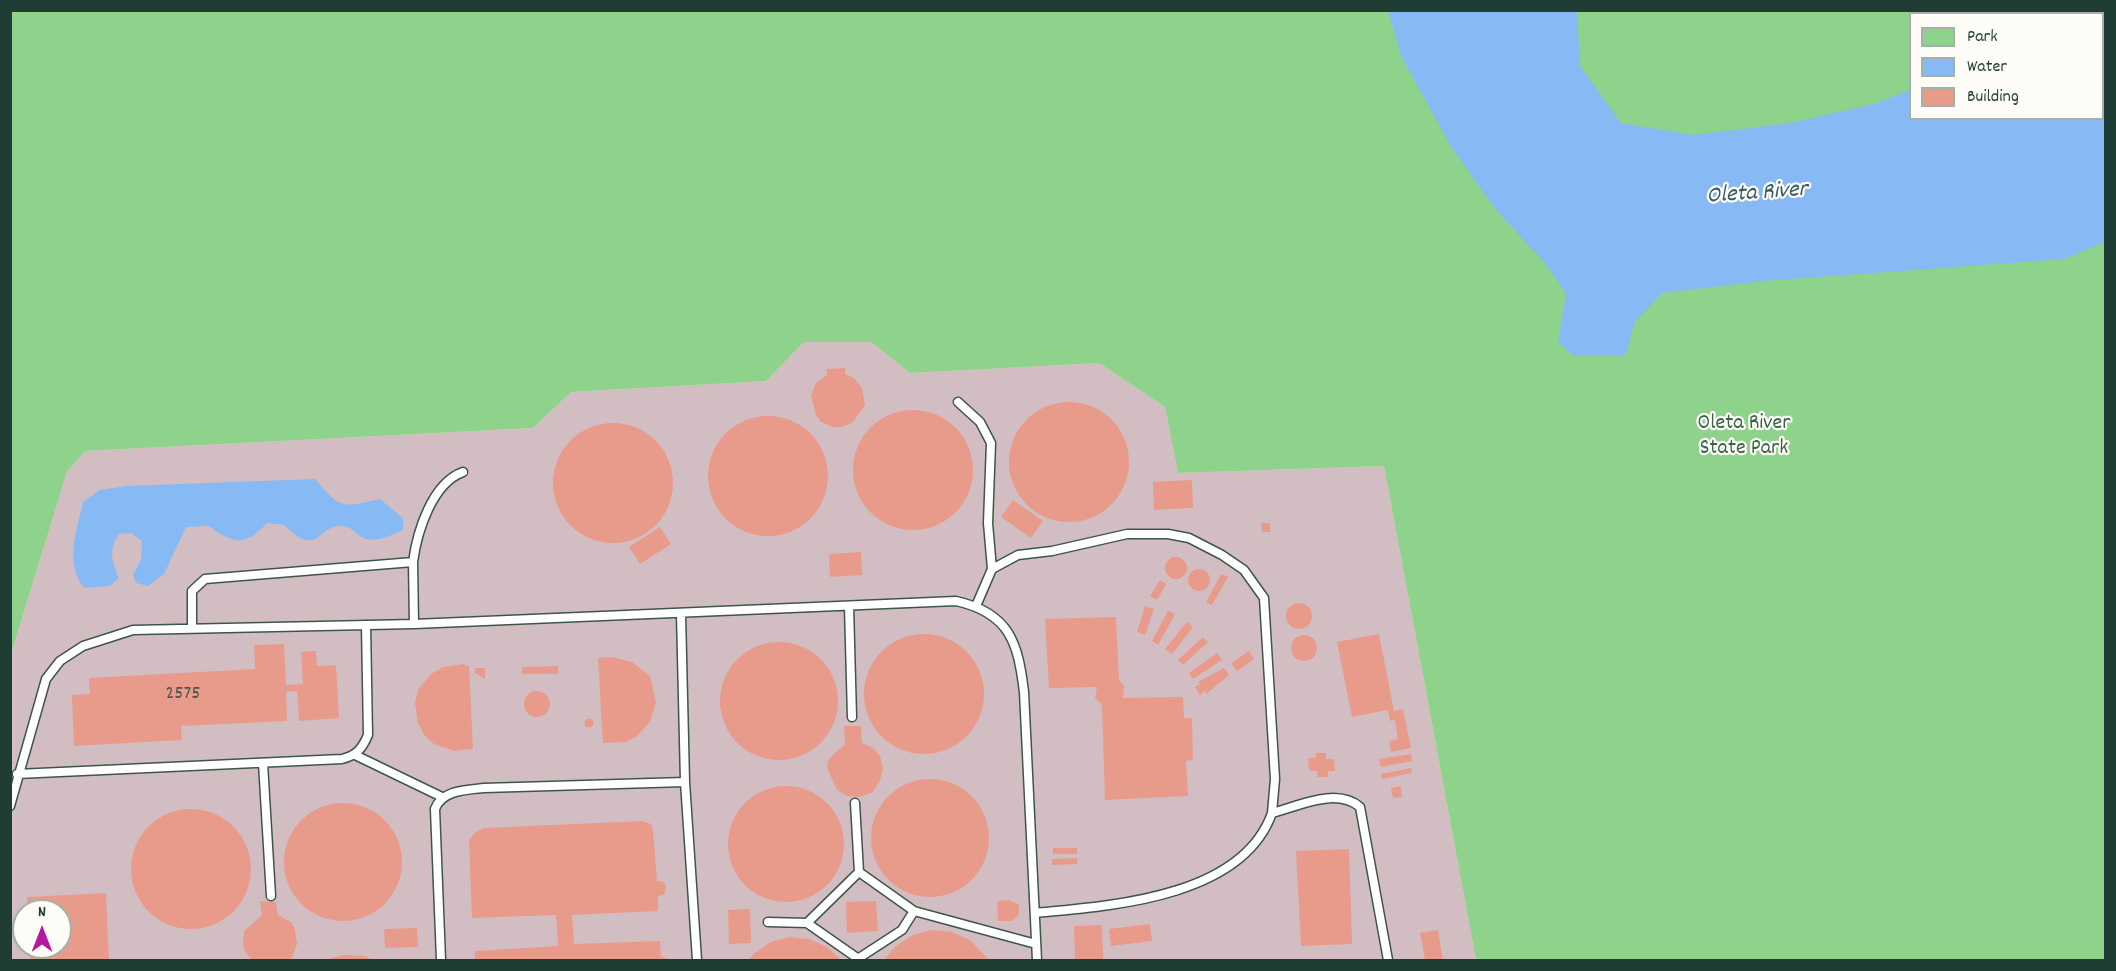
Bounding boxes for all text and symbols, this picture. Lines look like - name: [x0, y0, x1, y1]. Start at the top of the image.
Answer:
- legend: [1909, 12, 2104, 120]
- text: Park: [1967, 25, 1998, 50]
- text: Water: [1967, 55, 2007, 80]
- text: Building: [1967, 85, 2019, 110]
- water label: Oleta River: [1706, 177, 1808, 213]
- park label: Oleta River State Park: [1698, 412, 1790, 464]
- house number: 2575: [166, 683, 200, 707]
- north arrow: [12, 899, 72, 959]
- text: N: [38, 901, 46, 924]

